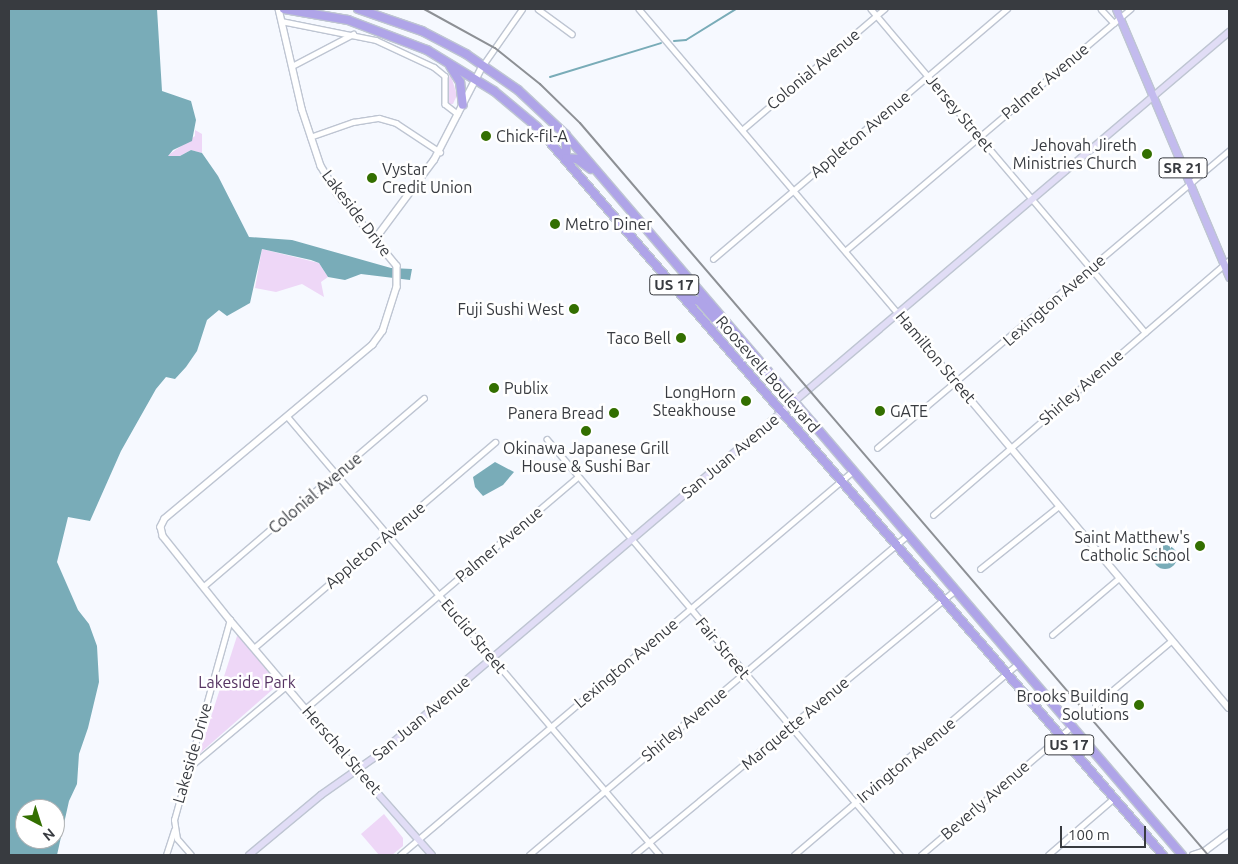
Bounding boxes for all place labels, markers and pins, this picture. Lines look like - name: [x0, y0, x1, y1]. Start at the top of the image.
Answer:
- place label: Chick-fil-A: [496, 126, 568, 146]
- marker: Chick-fil-A: [480, 130, 492, 142]
- place label: Jehovah Jireth Ministries Church: [1013, 135, 1137, 173]
- marker: Jehovah Jireth Ministries Church: [1141, 148, 1153, 160]
- place label: Vystar Credit Union: [382, 159, 472, 197]
- marker: Vystar Credit Union: [366, 172, 378, 184]
- place label: Metro Diner: [565, 214, 652, 234]
- marker: Metro Diner: [549, 218, 561, 230]
- place label: Fuji Sushi West: [457, 299, 564, 319]
- marker: Fuji Sushi West: [568, 303, 580, 315]
- place label: Taco Bell: [607, 328, 671, 348]
- marker: Taco Bell: [675, 332, 687, 344]
- place label: Publix: [504, 378, 548, 398]
- marker: Publix: [488, 382, 500, 394]
- place label: LongHorn Steakhouse: [653, 382, 736, 420]
- marker: LongHorn Steakhouse: [740, 395, 752, 407]
- place label: GATE: [890, 401, 928, 421]
- place label: Panera Bread: [508, 403, 604, 423]
- marker: GATE: [874, 405, 886, 417]
- marker: Panera Bread: [608, 407, 620, 419]
- marker: Okinawa Japanese Grill House & Sushi Bar: [580, 425, 592, 437]
- place label: Okinawa Japanese Grill House & Sushi Bar: [503, 438, 669, 476]
- place label: Saint Matthew's Catholic School: [1075, 527, 1190, 565]
- marker: Saint Matthew's Catholic School: [1194, 540, 1206, 552]
- place label: Brooks Building Solutions: [1016, 686, 1129, 724]
- marker: Brooks Building Solutions: [1133, 699, 1145, 711]

